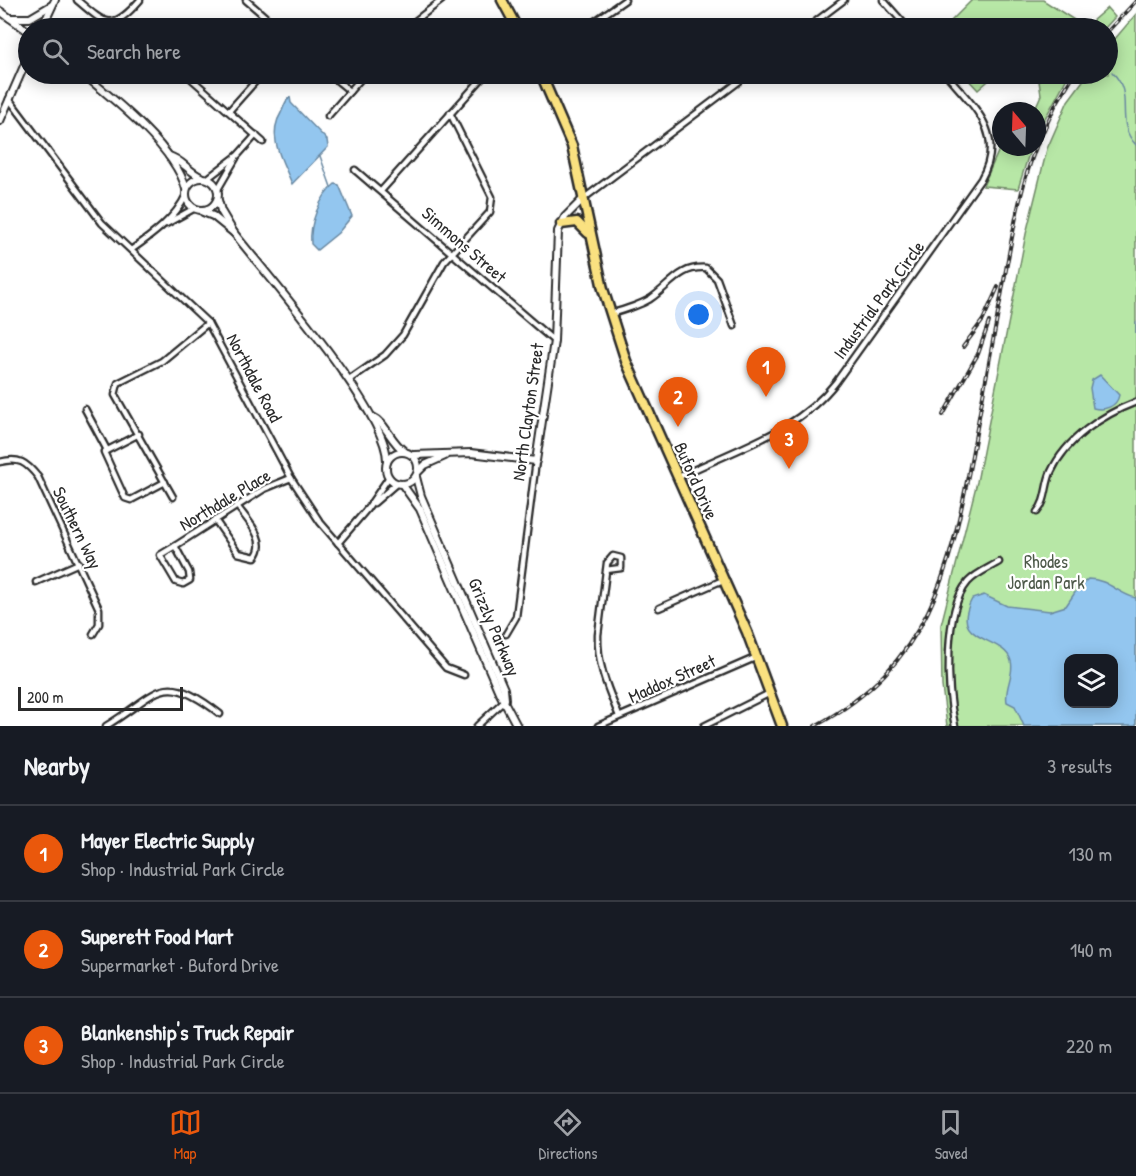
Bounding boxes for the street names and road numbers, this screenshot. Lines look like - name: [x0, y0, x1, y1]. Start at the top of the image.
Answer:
- street label: Simmons Street: [416, 201, 513, 289]
- street label: Industrial Park Circle: [827, 235, 930, 364]
- street label: Northdale Road: [221, 329, 288, 427]
- street label: North Clayton Street: [505, 341, 550, 482]
- street label: Buford Drive: [668, 438, 725, 523]
- street label: Northdale Place: [174, 463, 275, 537]
- street label: Southern Way: [47, 482, 108, 573]
- street label: Grizzly Parkway: [463, 574, 527, 680]
- street label: Maddox Street: [624, 648, 720, 709]

